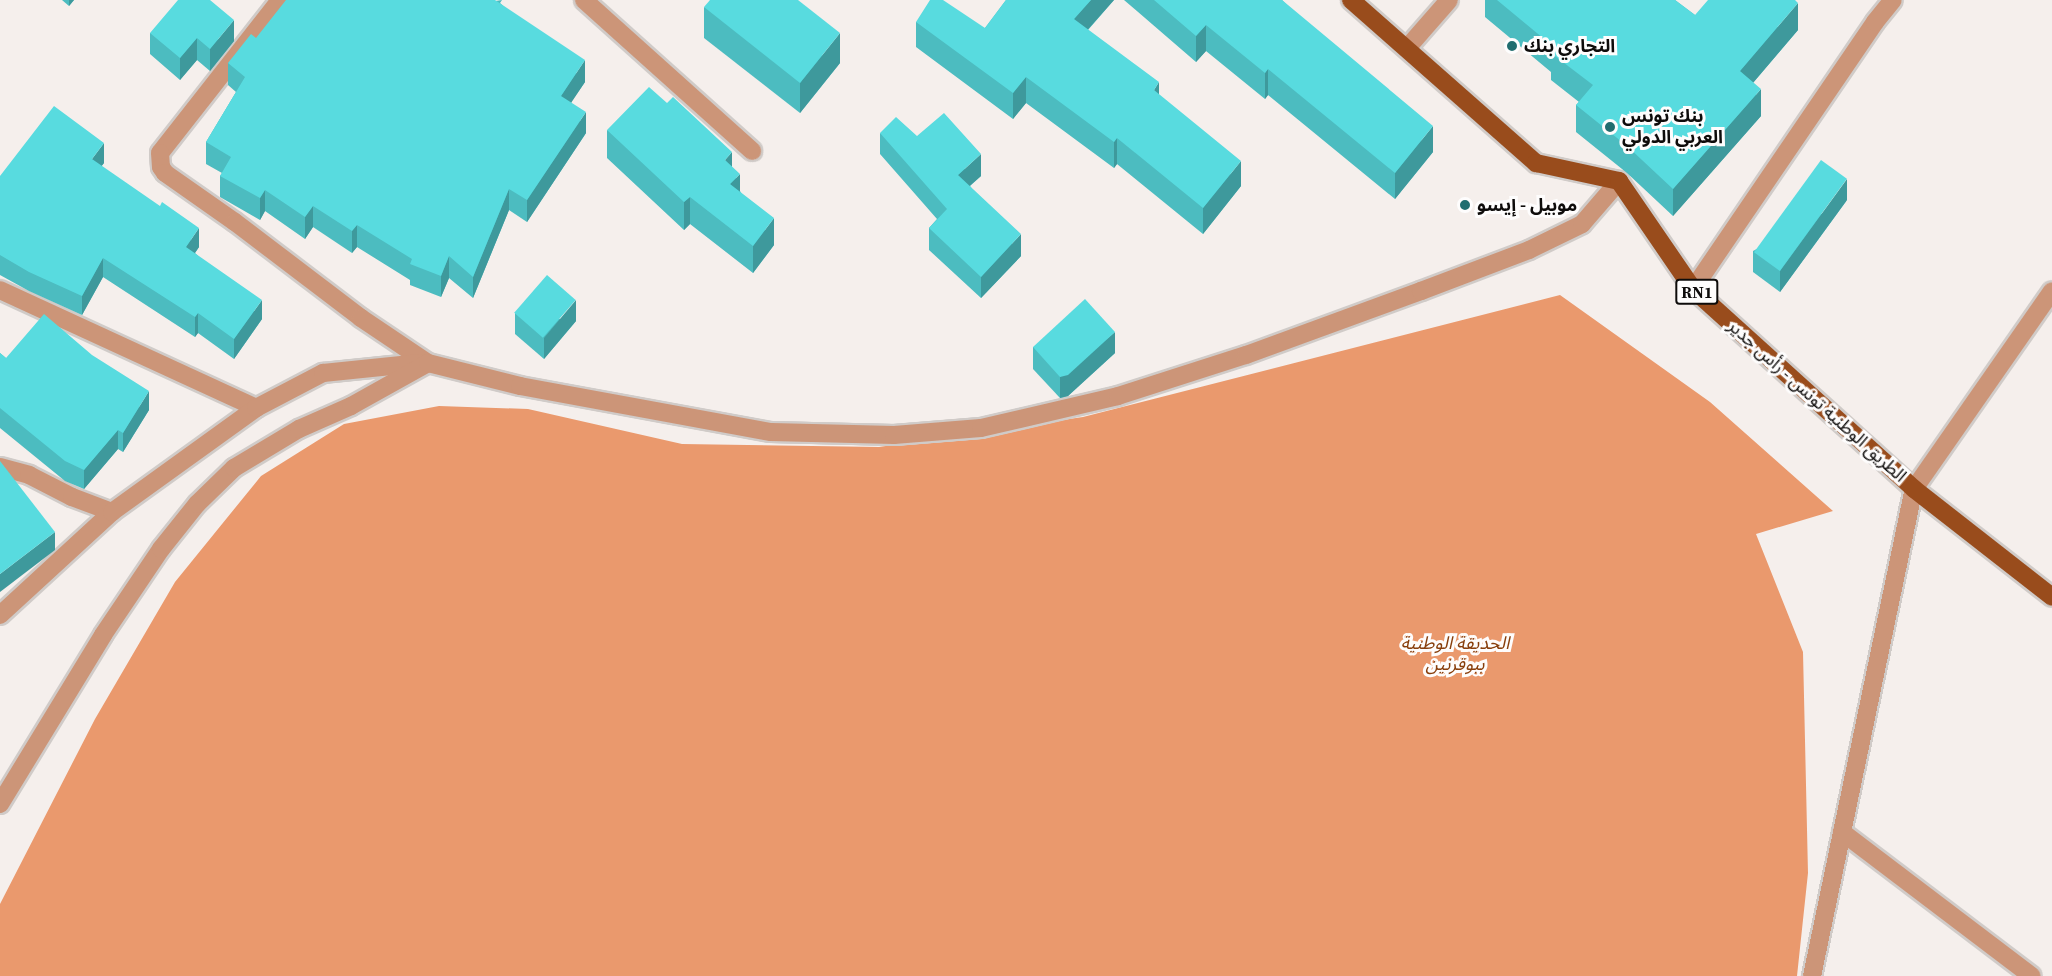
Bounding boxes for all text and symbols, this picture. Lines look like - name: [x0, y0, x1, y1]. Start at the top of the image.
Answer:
- place label: التجاري بنك: [1524, 35, 1615, 57]
- marker: التجاري بنك: [1505, 39, 1519, 53]
- place label: بنك تونس العربي الدولي: [1622, 106, 1723, 148]
- marker: بنك تونس العربي الدولي: [1603, 120, 1617, 134]
- place label: موبيل - إيسو: [1477, 194, 1577, 216]
- marker: موبيل - إيسو: [1458, 198, 1472, 212]
- road number: RN1: [1674, 279, 1720, 305]
- street label: الطريق الوطنية تونس - رأس جدير: [1723, 315, 1911, 487]
- park label: الحديقة الوطنية ببوقرنين: [1401, 633, 1509, 676]

